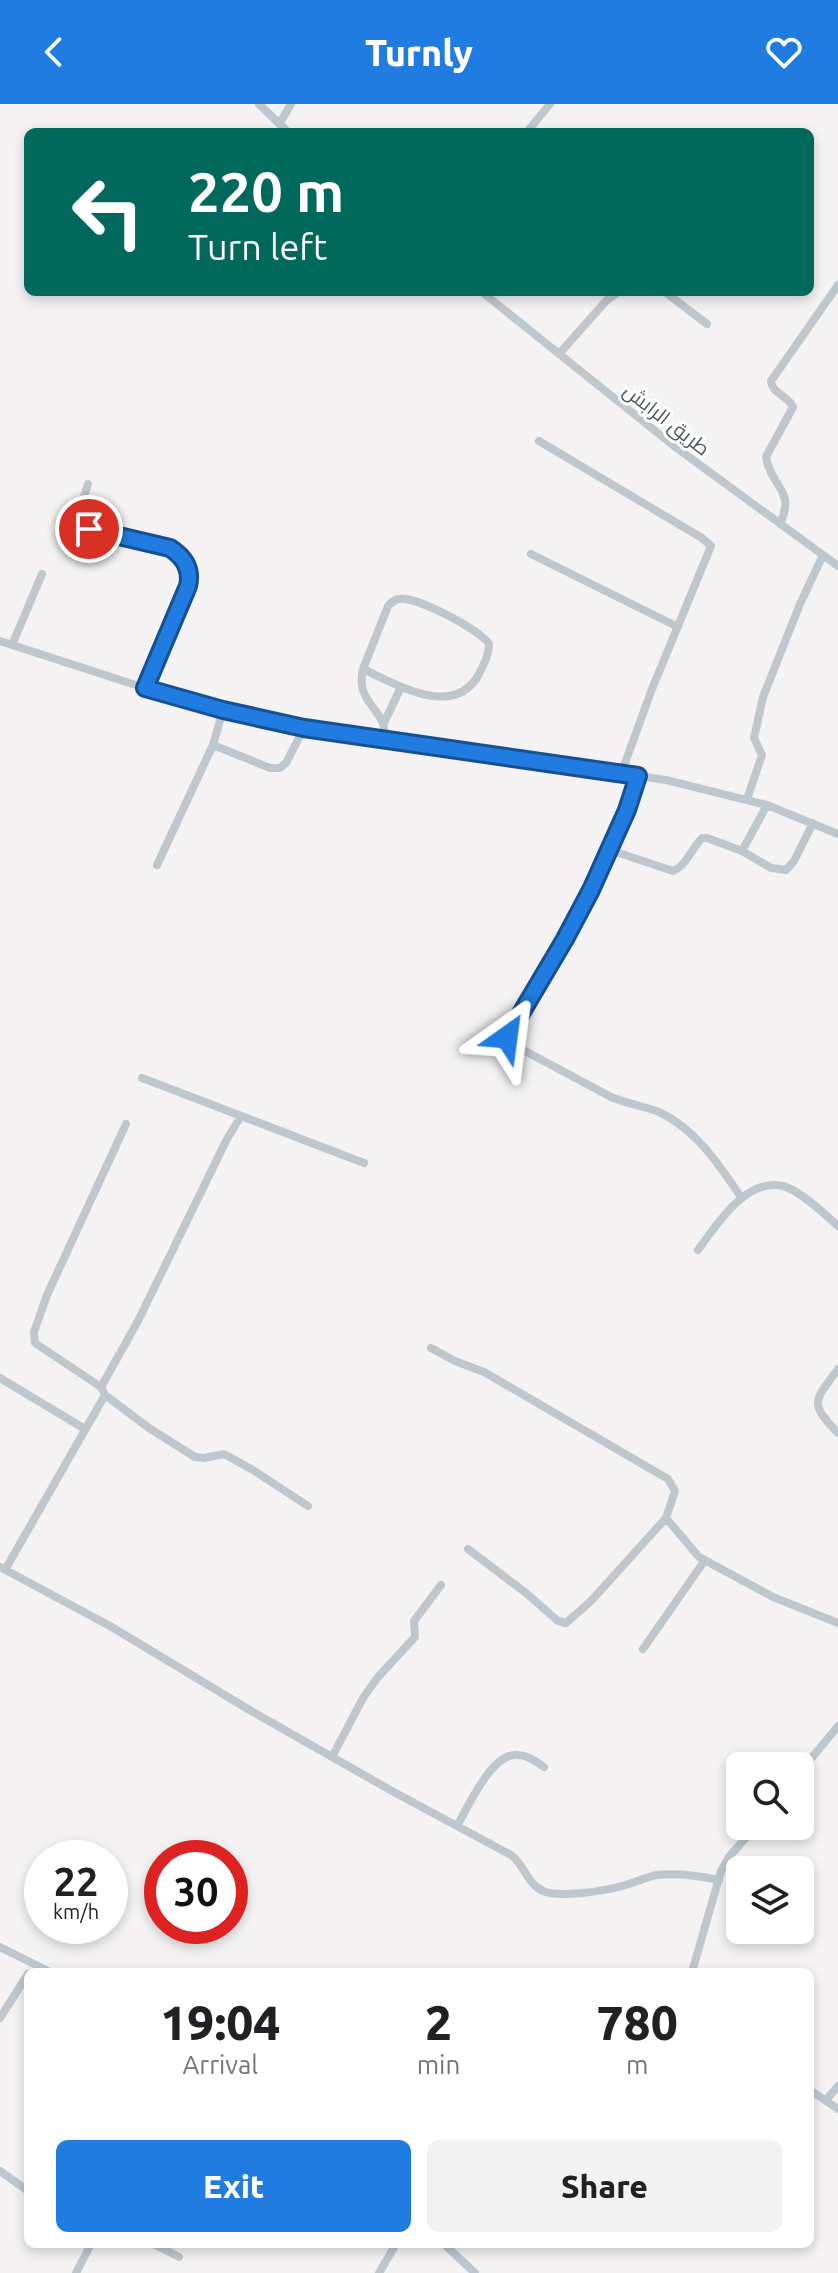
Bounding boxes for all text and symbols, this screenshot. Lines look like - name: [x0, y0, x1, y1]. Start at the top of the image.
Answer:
- icon: back: [32, 30, 76, 74]
- icon: heart: [762, 30, 806, 74]
- text: Turnly: [365, 32, 473, 73]
- icon: left: [56, 160, 160, 264]
- text: 220 m: [188, 160, 344, 223]
- text: Turn left: [188, 226, 327, 267]
- street label: طريق الرابش: [618, 378, 715, 461]
- pin: [55, 495, 123, 563]
- icon: arrive: [67, 507, 111, 551]
- position arrow: [465, 995, 549, 1079]
- map controls: [726, 1752, 814, 1944]
- button: search: [726, 1752, 814, 1840]
- speed limit sign: 30: [144, 1840, 248, 1944]
- button: layers: [726, 1856, 814, 1944]
- text: 22: [53, 1859, 99, 1904]
- text: km/h: [53, 1900, 99, 1923]
- text: 19:04: [160, 1995, 280, 2049]
- text: 2: [425, 1995, 452, 2049]
- text: 780: [597, 1995, 678, 2049]
- text: Arrival: [182, 2050, 258, 2079]
- text: min: [417, 2050, 460, 2079]
- text: m: [626, 2050, 648, 2079]
- button: Exit: [56, 2140, 411, 2232]
- button: Share: [427, 2140, 782, 2232]

